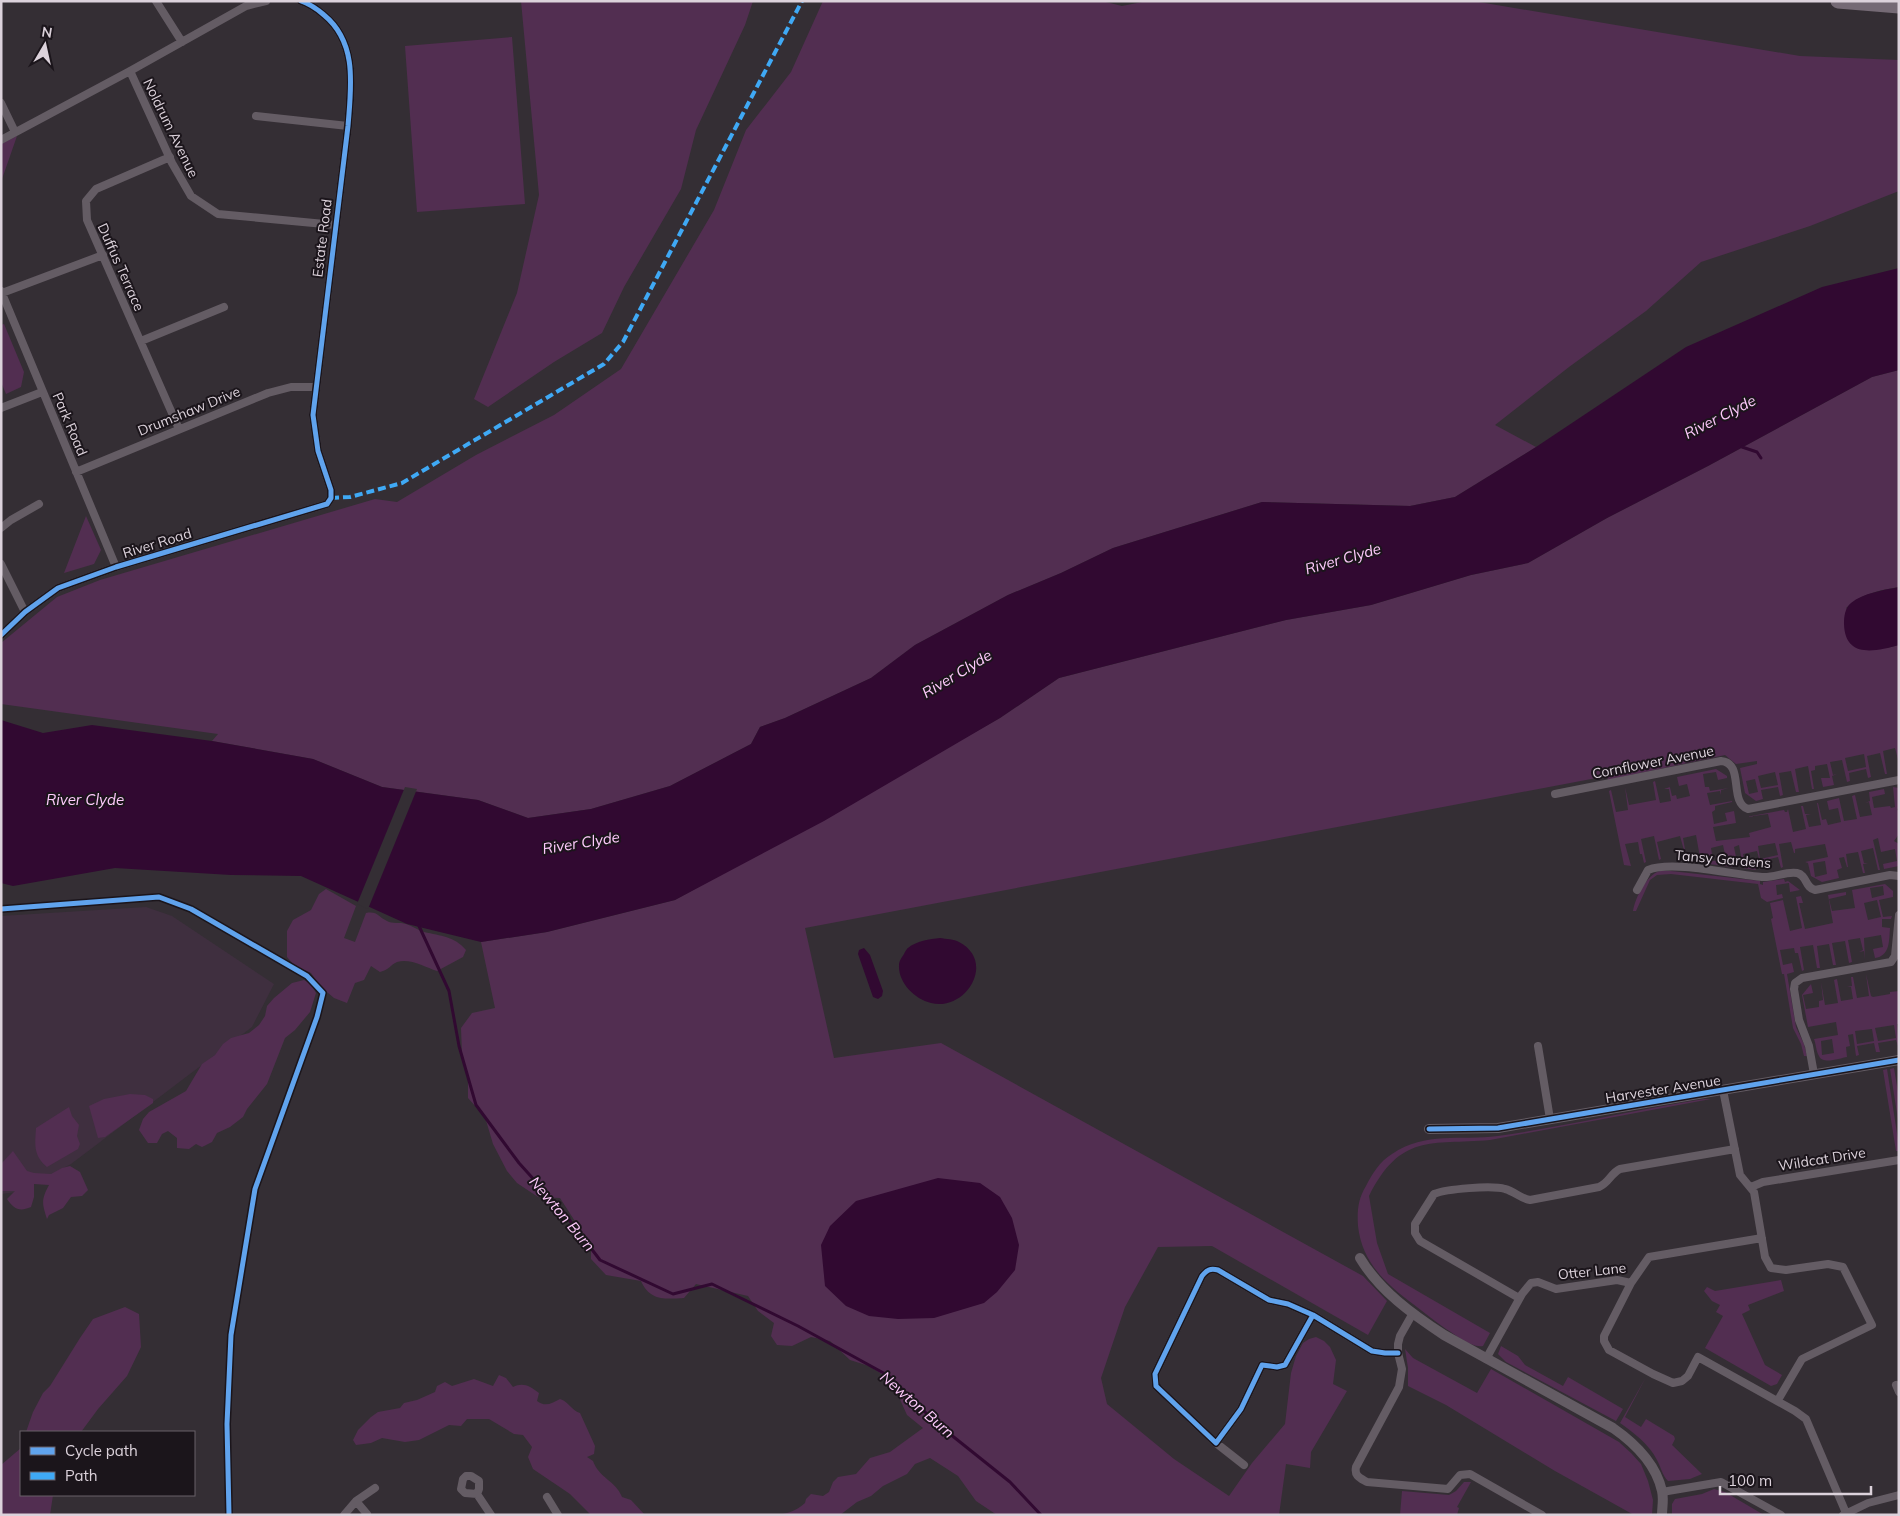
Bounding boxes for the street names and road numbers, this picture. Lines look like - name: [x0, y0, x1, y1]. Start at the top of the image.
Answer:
- street label: Noldrum Avenue: [139, 75, 203, 181]
- street label: Estate Road: [308, 198, 336, 278]
- street label: Duffus Terrace: [94, 220, 148, 314]
- street label: Drumshaw Drive: [135, 382, 243, 440]
- street label: Park Road: [49, 389, 91, 459]
- street label: River Road: [120, 524, 194, 562]
- street label: Cornflower Avenue: [1591, 741, 1715, 783]
- street label: Tansy Gardens: [1674, 846, 1772, 872]
- street label: Harvester Avenue: [1604, 1071, 1722, 1107]
- street label: Wildcat Drive: [1777, 1143, 1867, 1175]
- street label: Otter Lane: [1557, 1258, 1627, 1284]

